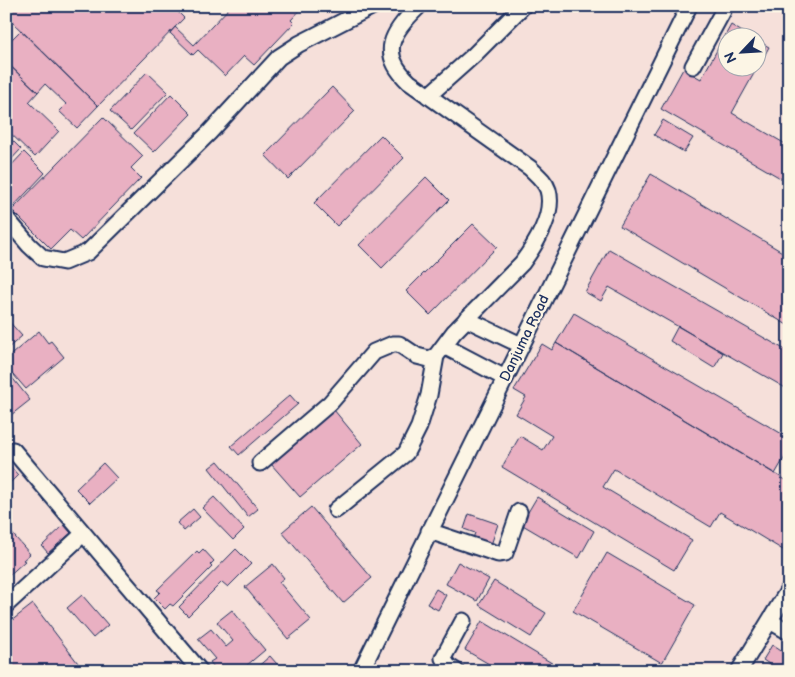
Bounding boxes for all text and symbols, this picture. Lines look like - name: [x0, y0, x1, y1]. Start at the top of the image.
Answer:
- north arrow: [718, 28, 768, 78]
- text: N: [721, 49, 741, 66]
- street label: Danjuma Road: [496, 292, 553, 384]

